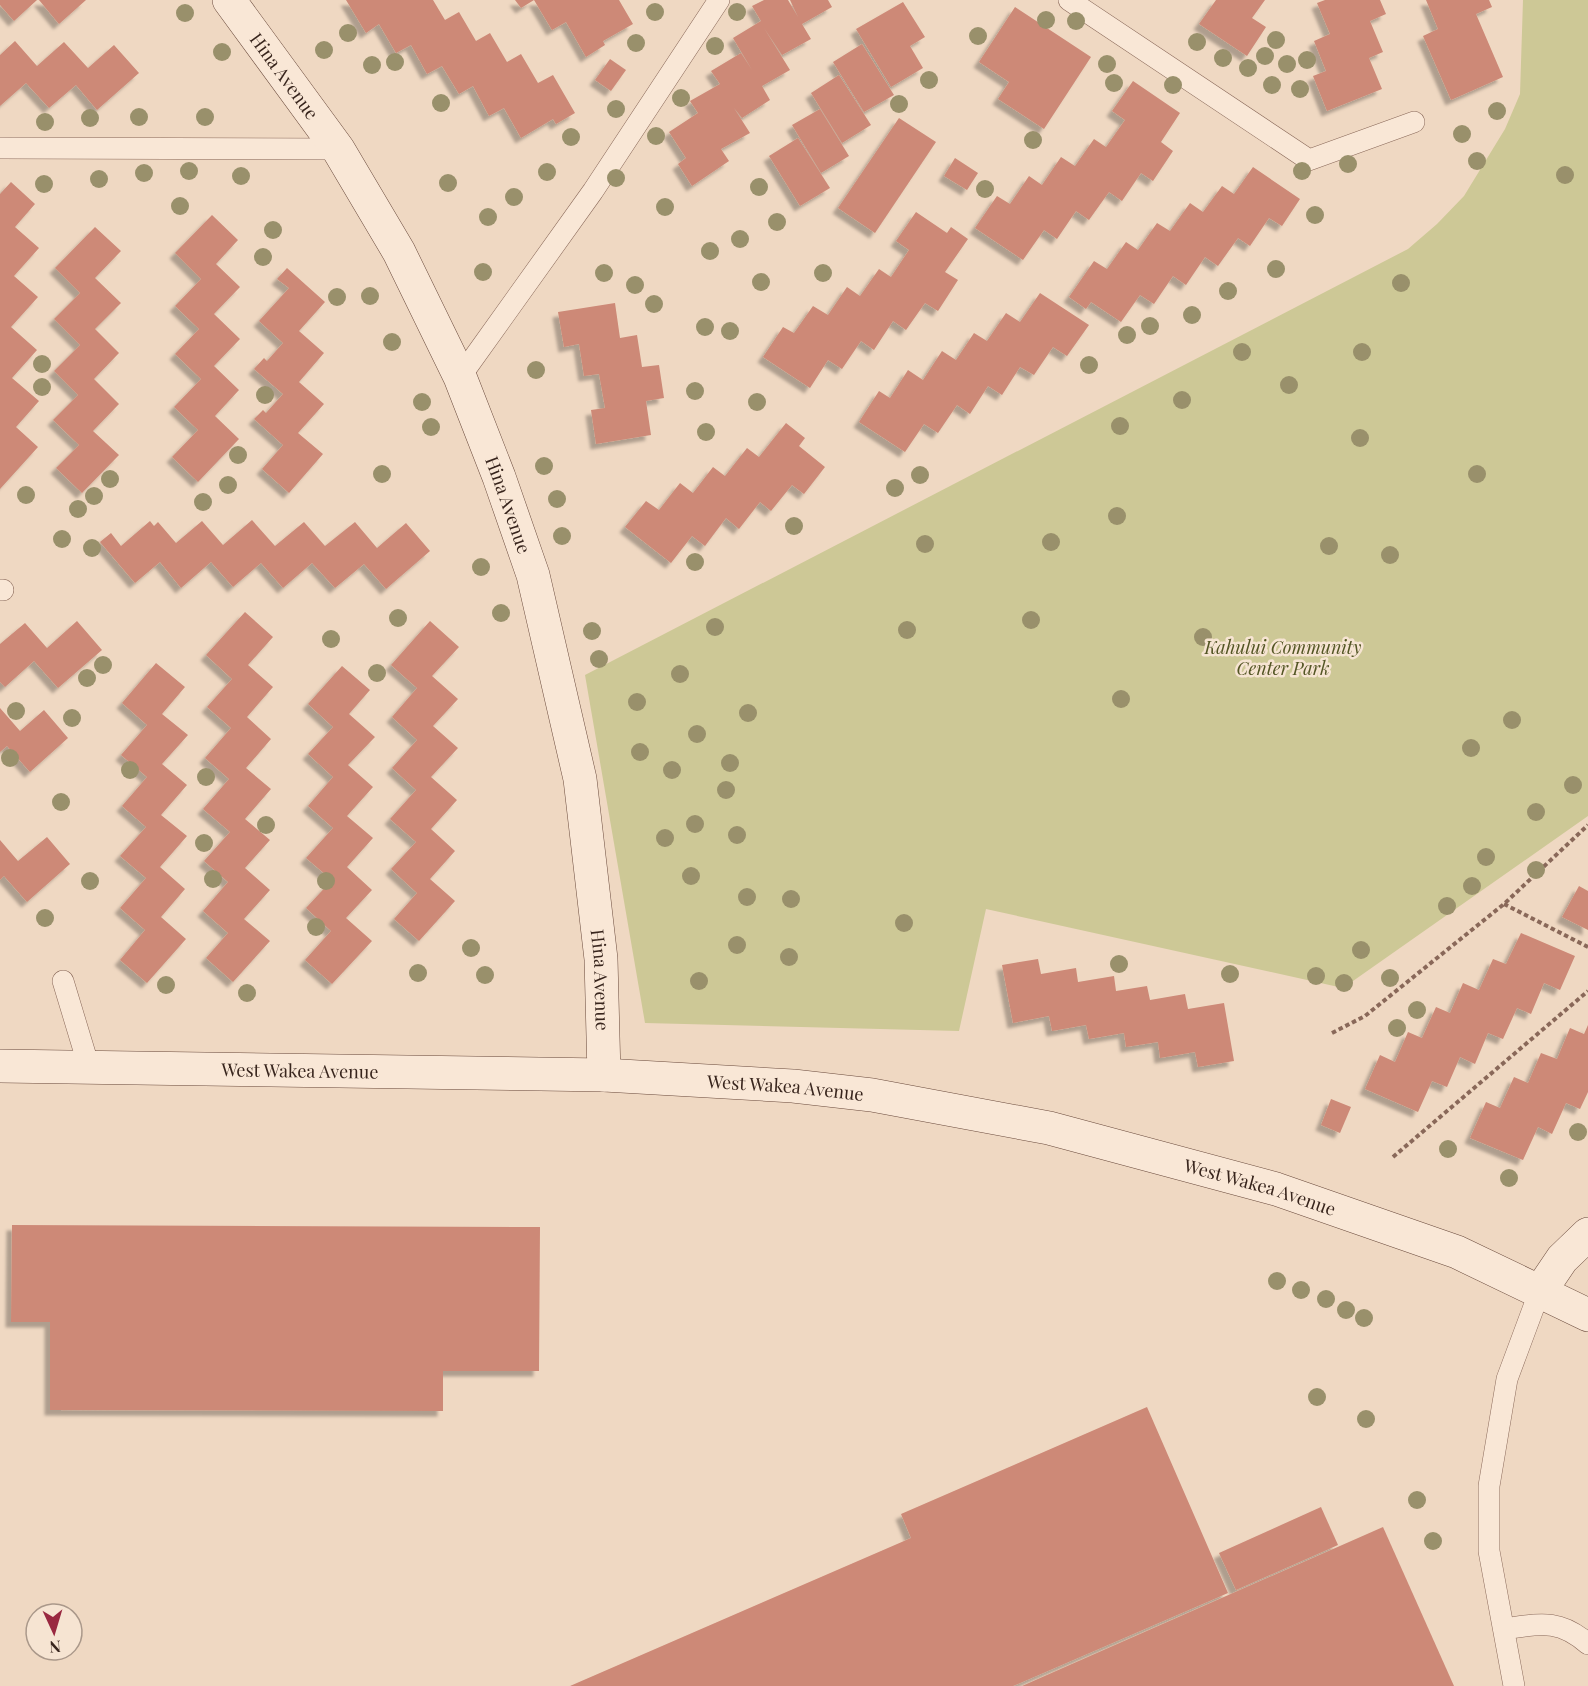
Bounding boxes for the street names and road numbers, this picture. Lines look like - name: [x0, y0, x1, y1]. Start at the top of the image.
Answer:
- street label: Hina Avenue: [245, 28, 324, 124]
- street label: Hina Avenue: [480, 453, 537, 557]
- street label: Hina Avenue: [586, 928, 615, 1031]
- street label: West Wakea Avenue: [220, 1057, 379, 1084]
- street label: West Wakea Avenue: [706, 1069, 865, 1106]
- street label: West Wakea Avenue: [1181, 1153, 1339, 1221]

